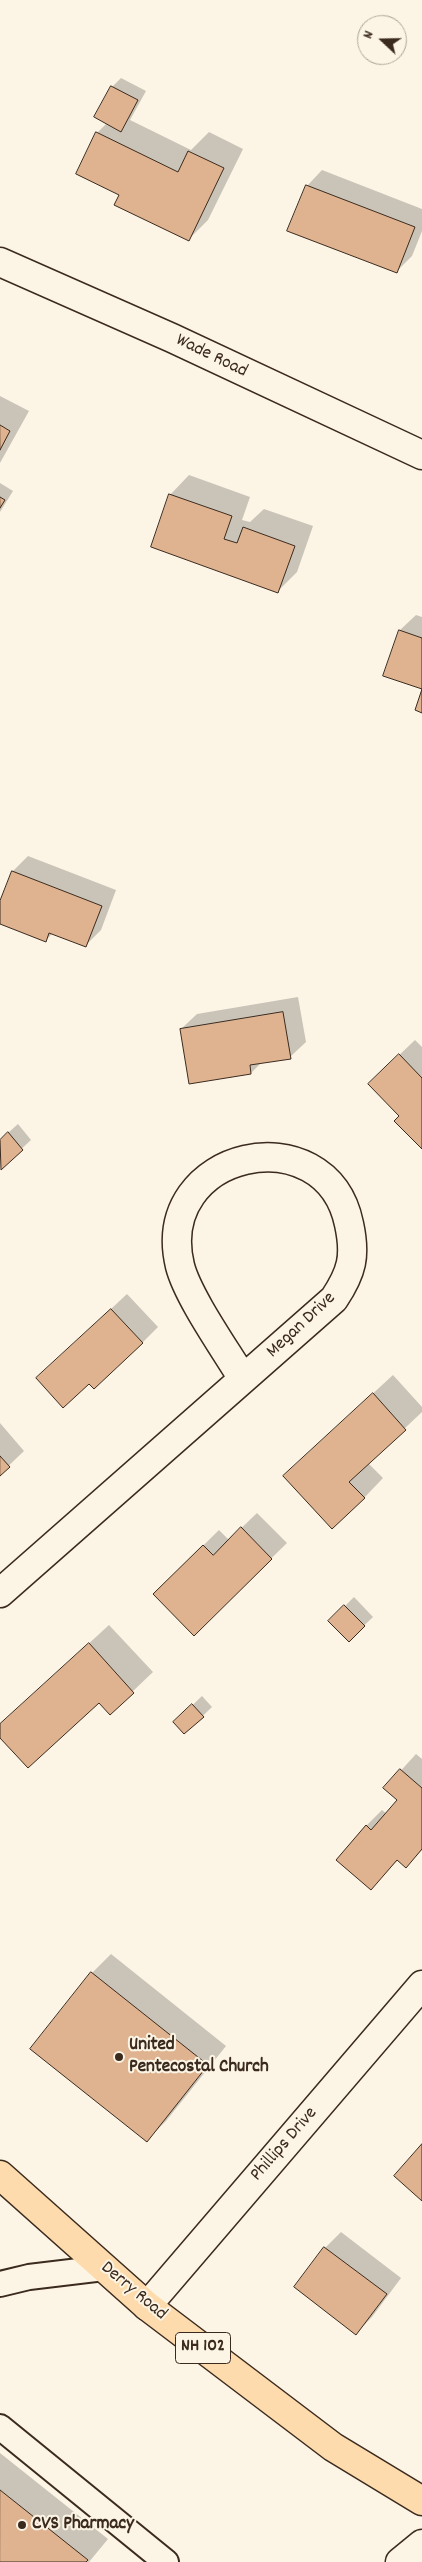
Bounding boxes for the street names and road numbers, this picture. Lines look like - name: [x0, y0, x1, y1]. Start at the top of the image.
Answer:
- street label: Wade Road: [171, 330, 251, 384]
- street label: Megan Drive: [263, 1288, 341, 1364]
- street label: Phillips Drive: [247, 2103, 323, 2187]
- street label: Derry Road: [95, 2258, 171, 2326]
- road number: NH 102: [176, 2332, 230, 2364]

